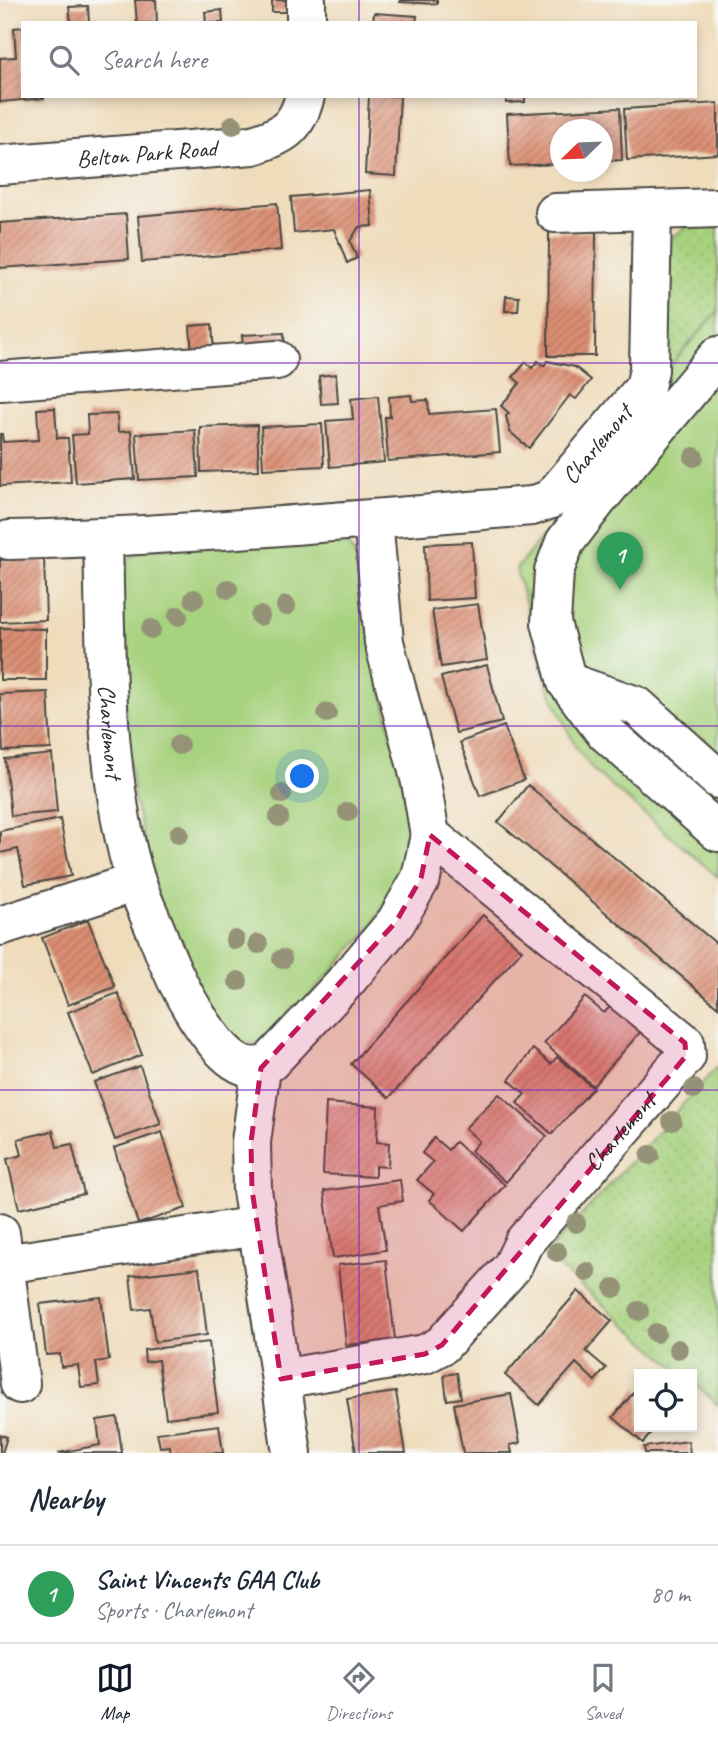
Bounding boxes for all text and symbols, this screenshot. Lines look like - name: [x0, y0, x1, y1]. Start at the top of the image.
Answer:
- search box: [21, 21, 697, 98]
- icon: search: [45, 41, 83, 79]
- text: Search here: [101, 43, 207, 76]
- north arrow: [550, 119, 613, 182]
- street label: Belton Park Road: [75, 133, 221, 174]
- street label: Charlemont: [555, 396, 641, 490]
- pin: 1: [597, 532, 643, 590]
- street label: Charlemont: [92, 684, 130, 784]
- your location: [285, 759, 319, 793]
- street label: Charlemont: [578, 1084, 664, 1177]
- map controls: [634, 1369, 697, 1432]
- button: locate: [634, 1369, 697, 1432]
- text: Nearby: [28, 1480, 104, 1518]
- text: Saint Vincents GAA Club: [95, 1563, 319, 1596]
- text: 1: [46, 1580, 56, 1609]
- text: 80 m: [651, 1580, 690, 1609]
- text: Sports · Charlemont: [95, 1596, 252, 1625]
- tab: Map: [96, 1659, 134, 1725]
- tab: Directions: [326, 1659, 392, 1725]
- tab: Saved: [584, 1659, 622, 1725]

